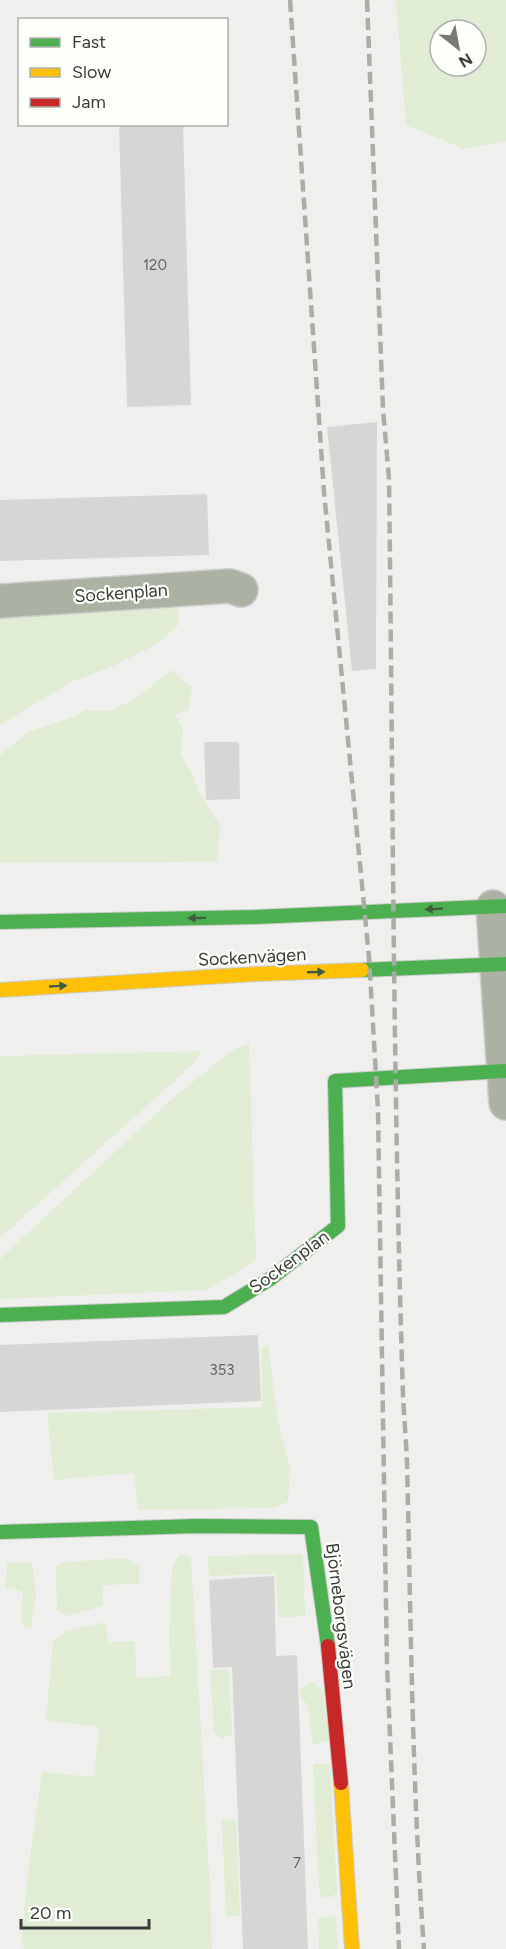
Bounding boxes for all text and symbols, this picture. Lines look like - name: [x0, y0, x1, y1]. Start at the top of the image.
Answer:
- legend: [18, 18, 228, 126]
- north arrow: [428, 18, 488, 78]
- text: Fast: [72, 31, 106, 53]
- text: N: [455, 49, 476, 72]
- text: Slow: [72, 61, 111, 83]
- text: Jam: [72, 91, 106, 113]
- house number: 120: [143, 256, 167, 274]
- street label: Sockenplan: [74, 579, 168, 607]
- one-way arrow: [425, 905, 444, 914]
- one-way arrow: [187, 913, 206, 923]
- street label: Sockenvägen: [197, 943, 307, 971]
- one-way arrow: [306, 967, 325, 977]
- one-way arrow: [49, 982, 68, 991]
- street label: Sockenplan: [245, 1226, 333, 1298]
- house number: 353: [210, 1361, 234, 1379]
- street label: Björneborgsvägen: [321, 1542, 361, 1690]
- house number: 7: [293, 1854, 301, 1872]
- scale bar: [21, 1892, 148, 1930]
- text: 20 m: [30, 1902, 71, 1924]

